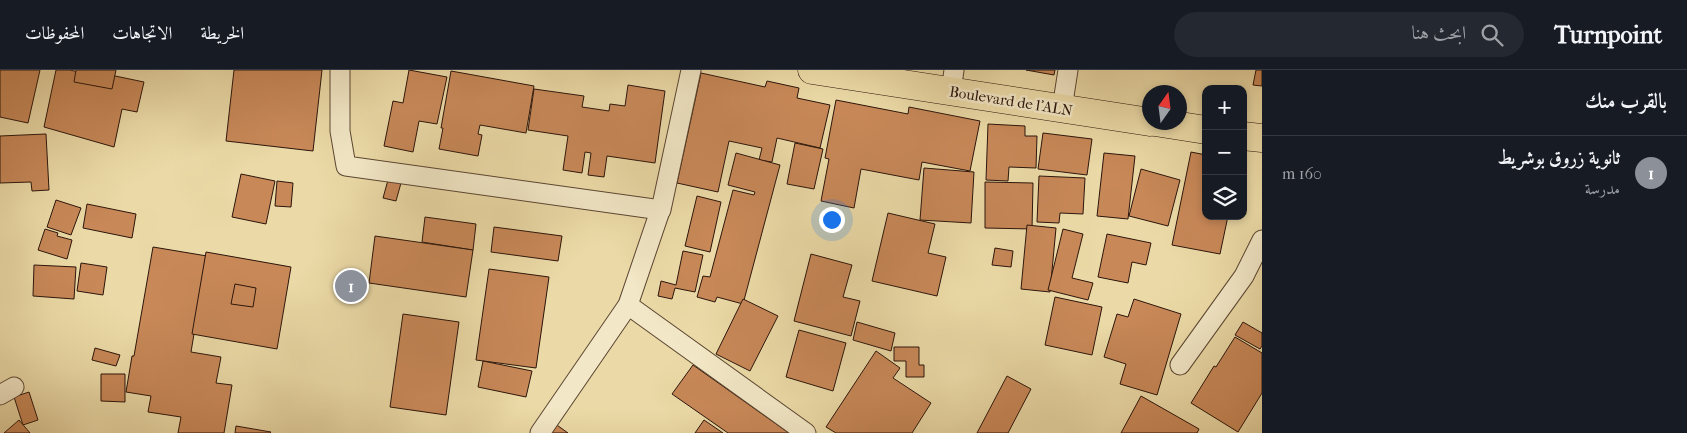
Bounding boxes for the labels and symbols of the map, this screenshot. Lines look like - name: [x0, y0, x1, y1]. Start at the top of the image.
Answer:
- street label: Boulevard de l'ALN: [948, 82, 1075, 120]
- north arrow: [1142, 85, 1187, 130]
- your location: [819, 207, 845, 233]
- pin: 1: [335, 267, 367, 305]

